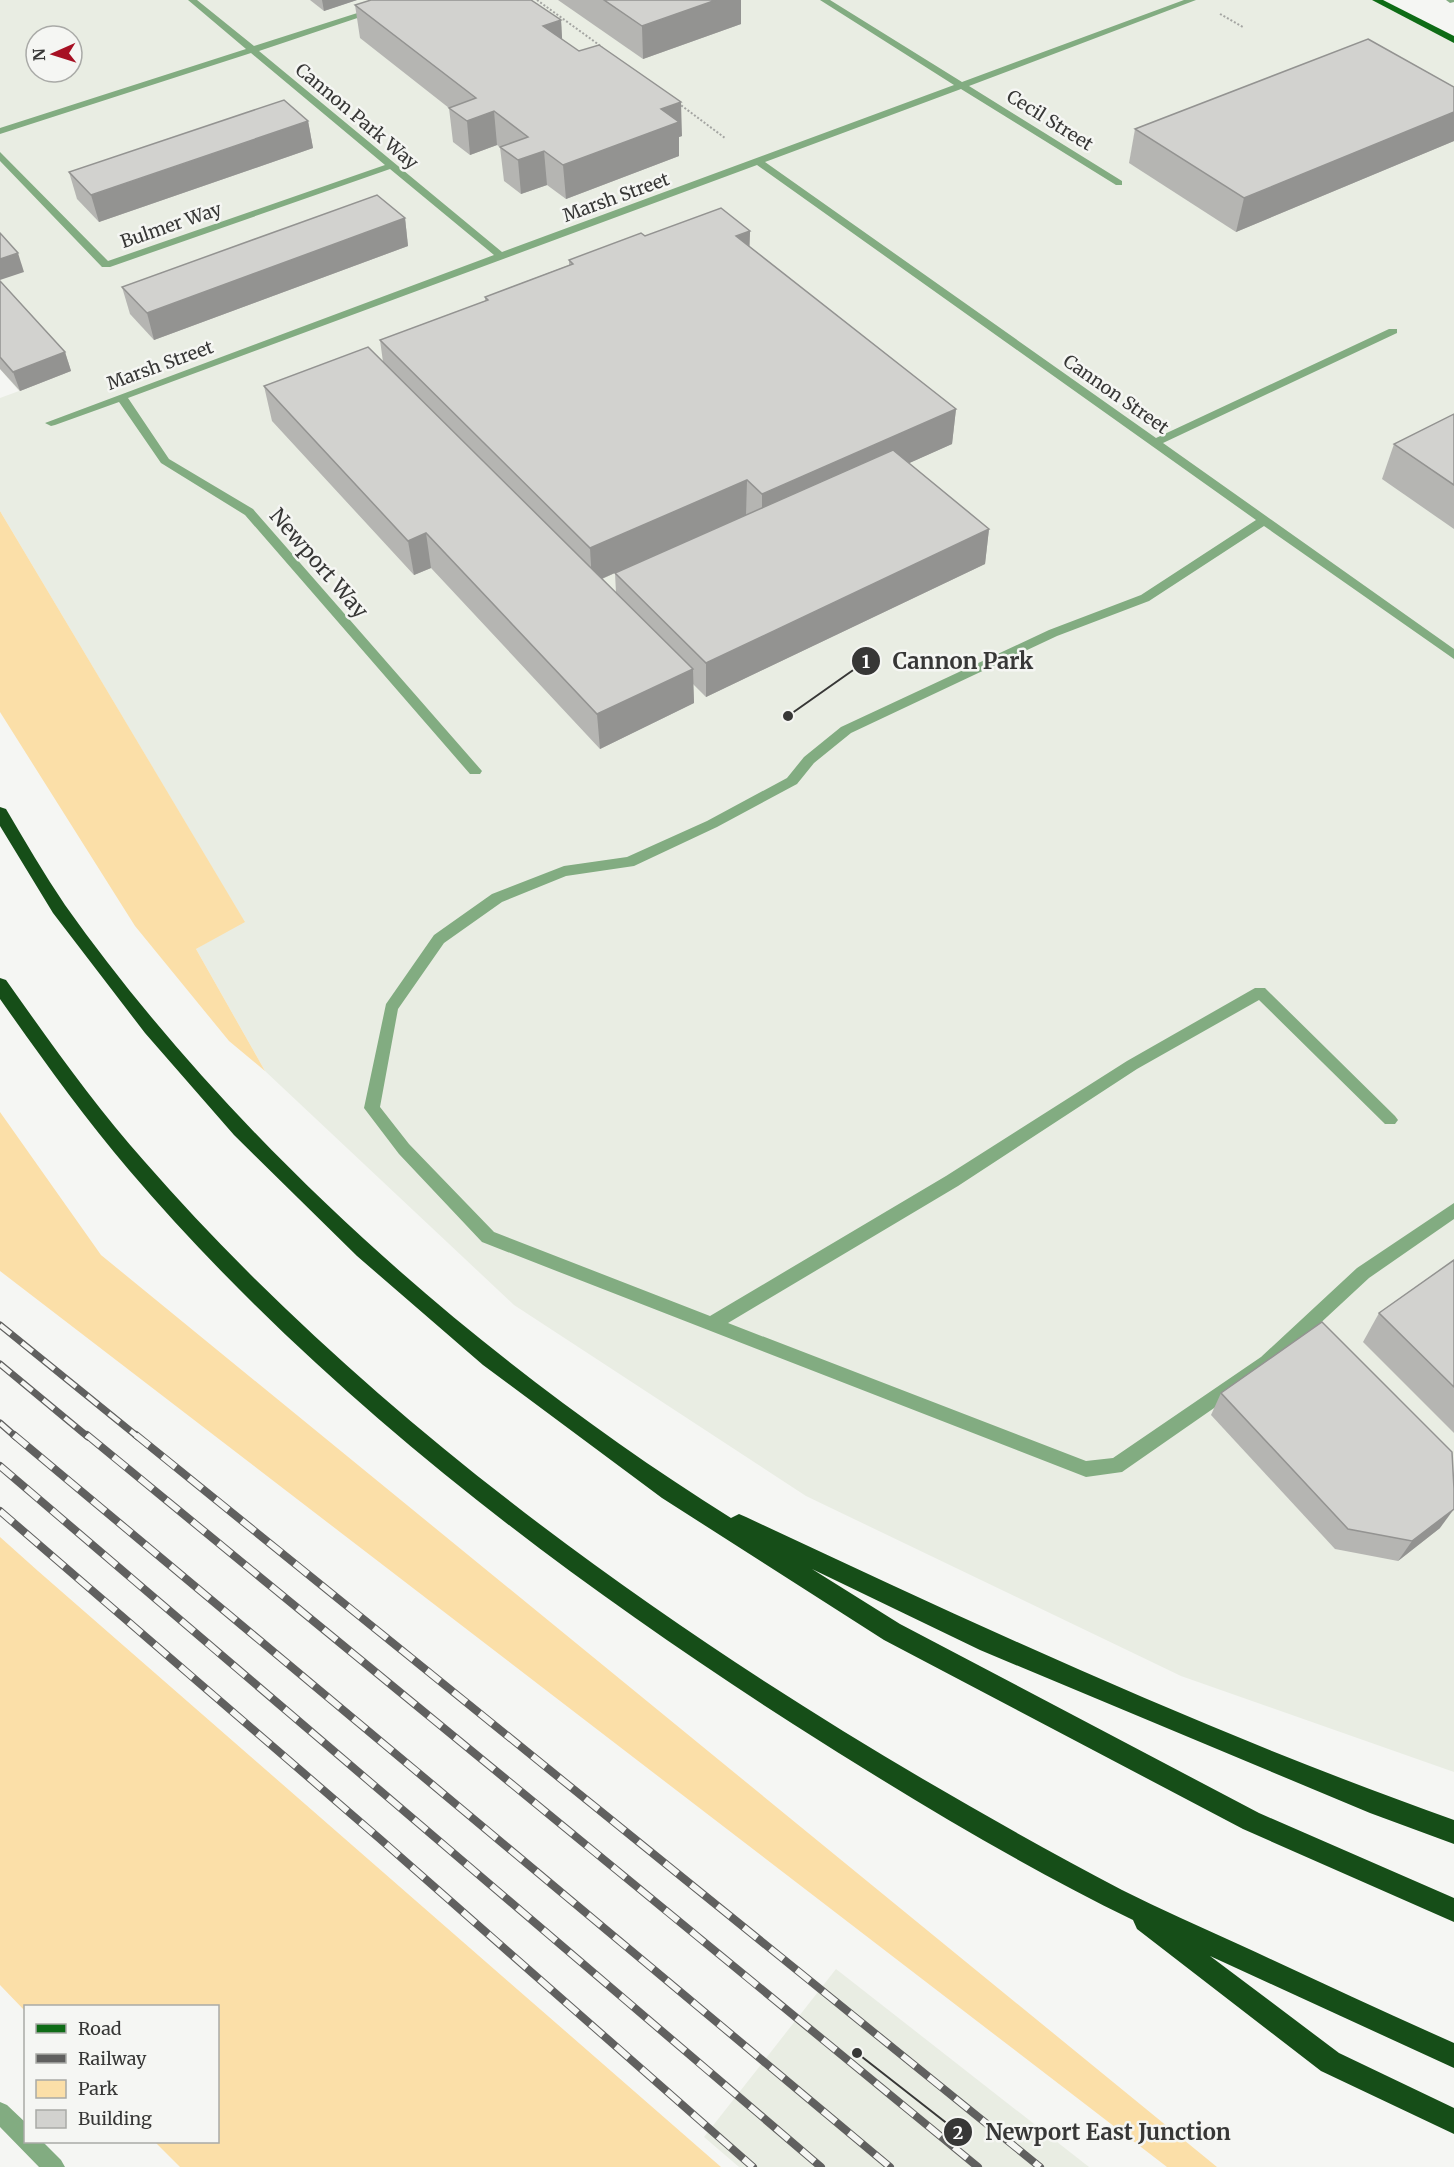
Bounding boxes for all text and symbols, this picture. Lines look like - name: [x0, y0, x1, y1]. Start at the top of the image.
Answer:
- north arrow: [24, 24, 84, 84]
- text: N: [29, 48, 49, 62]
- street label: Cannon Park Way: [291, 58, 424, 174]
- street label: Cecil Street: [1003, 84, 1097, 156]
- street label: Marsh Street: [560, 167, 672, 227]
- street label: Bulmer Way: [117, 197, 225, 253]
- street label: Marsh Street: [104, 335, 216, 395]
- street label: Cannon Street: [1059, 349, 1173, 439]
- street label: Newport Way: [264, 502, 375, 624]
- callout: Cannon Park: [851, 641, 1045, 681]
- text: Cannon Park: [893, 647, 1034, 675]
- text: 1: [862, 650, 870, 673]
- legend: [24, 2005, 219, 2143]
- text: Road: [78, 2017, 122, 2040]
- text: Railway: [78, 2047, 147, 2070]
- text: Park: [78, 2077, 119, 2100]
- text: Building: [78, 2107, 152, 2130]
- callout: Newport East Junction: [943, 2112, 1243, 2152]
- text: Newport East Junction: [985, 2118, 1231, 2146]
- text: 2: [953, 2121, 963, 2144]

